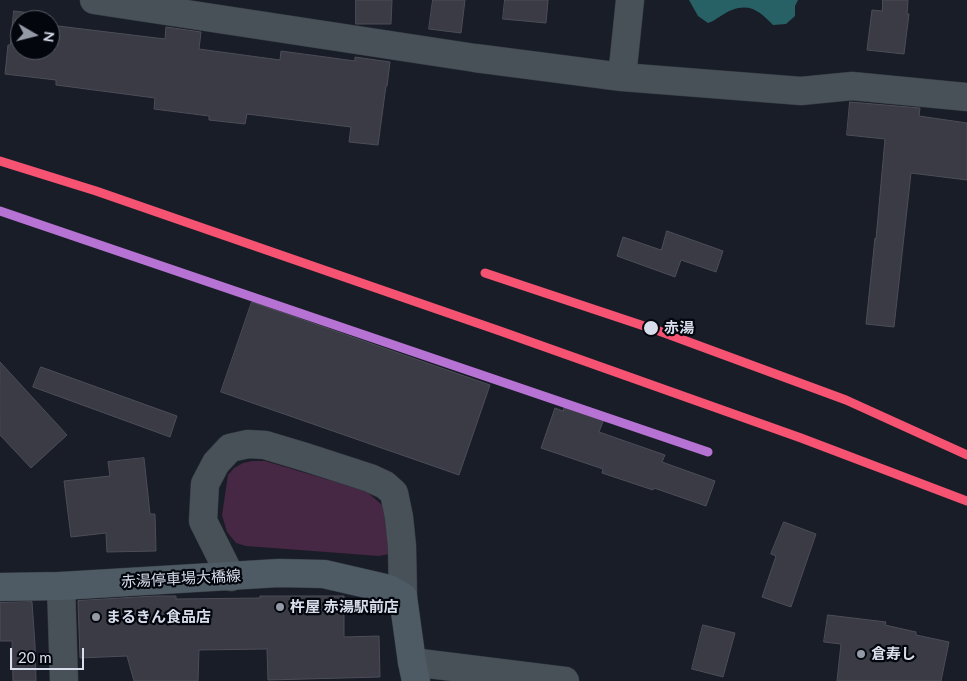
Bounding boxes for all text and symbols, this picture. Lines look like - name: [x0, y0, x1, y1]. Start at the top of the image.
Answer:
- north arrow: [10, 10, 60, 60]
- text: N: [40, 30, 59, 44]
- marker: 赤湯: [642, 319, 660, 337]
- place label: 赤湯: [664, 319, 694, 337]
- street label: 赤湯停車場大橋線: [121, 567, 241, 591]
- place label: 杵屋 赤湯駅前店: [290, 598, 399, 616]
- marker: 杵屋 赤湯駅前店: [274, 601, 286, 613]
- place label: まるきん食品店: [106, 608, 211, 626]
- marker: まるきん食品店: [90, 611, 102, 623]
- scale bar: [12, 638, 86, 670]
- place label: 倉寿し: [871, 645, 916, 663]
- text: 20 m: [18, 648, 52, 666]
- marker: 倉寿し: [855, 648, 867, 660]

